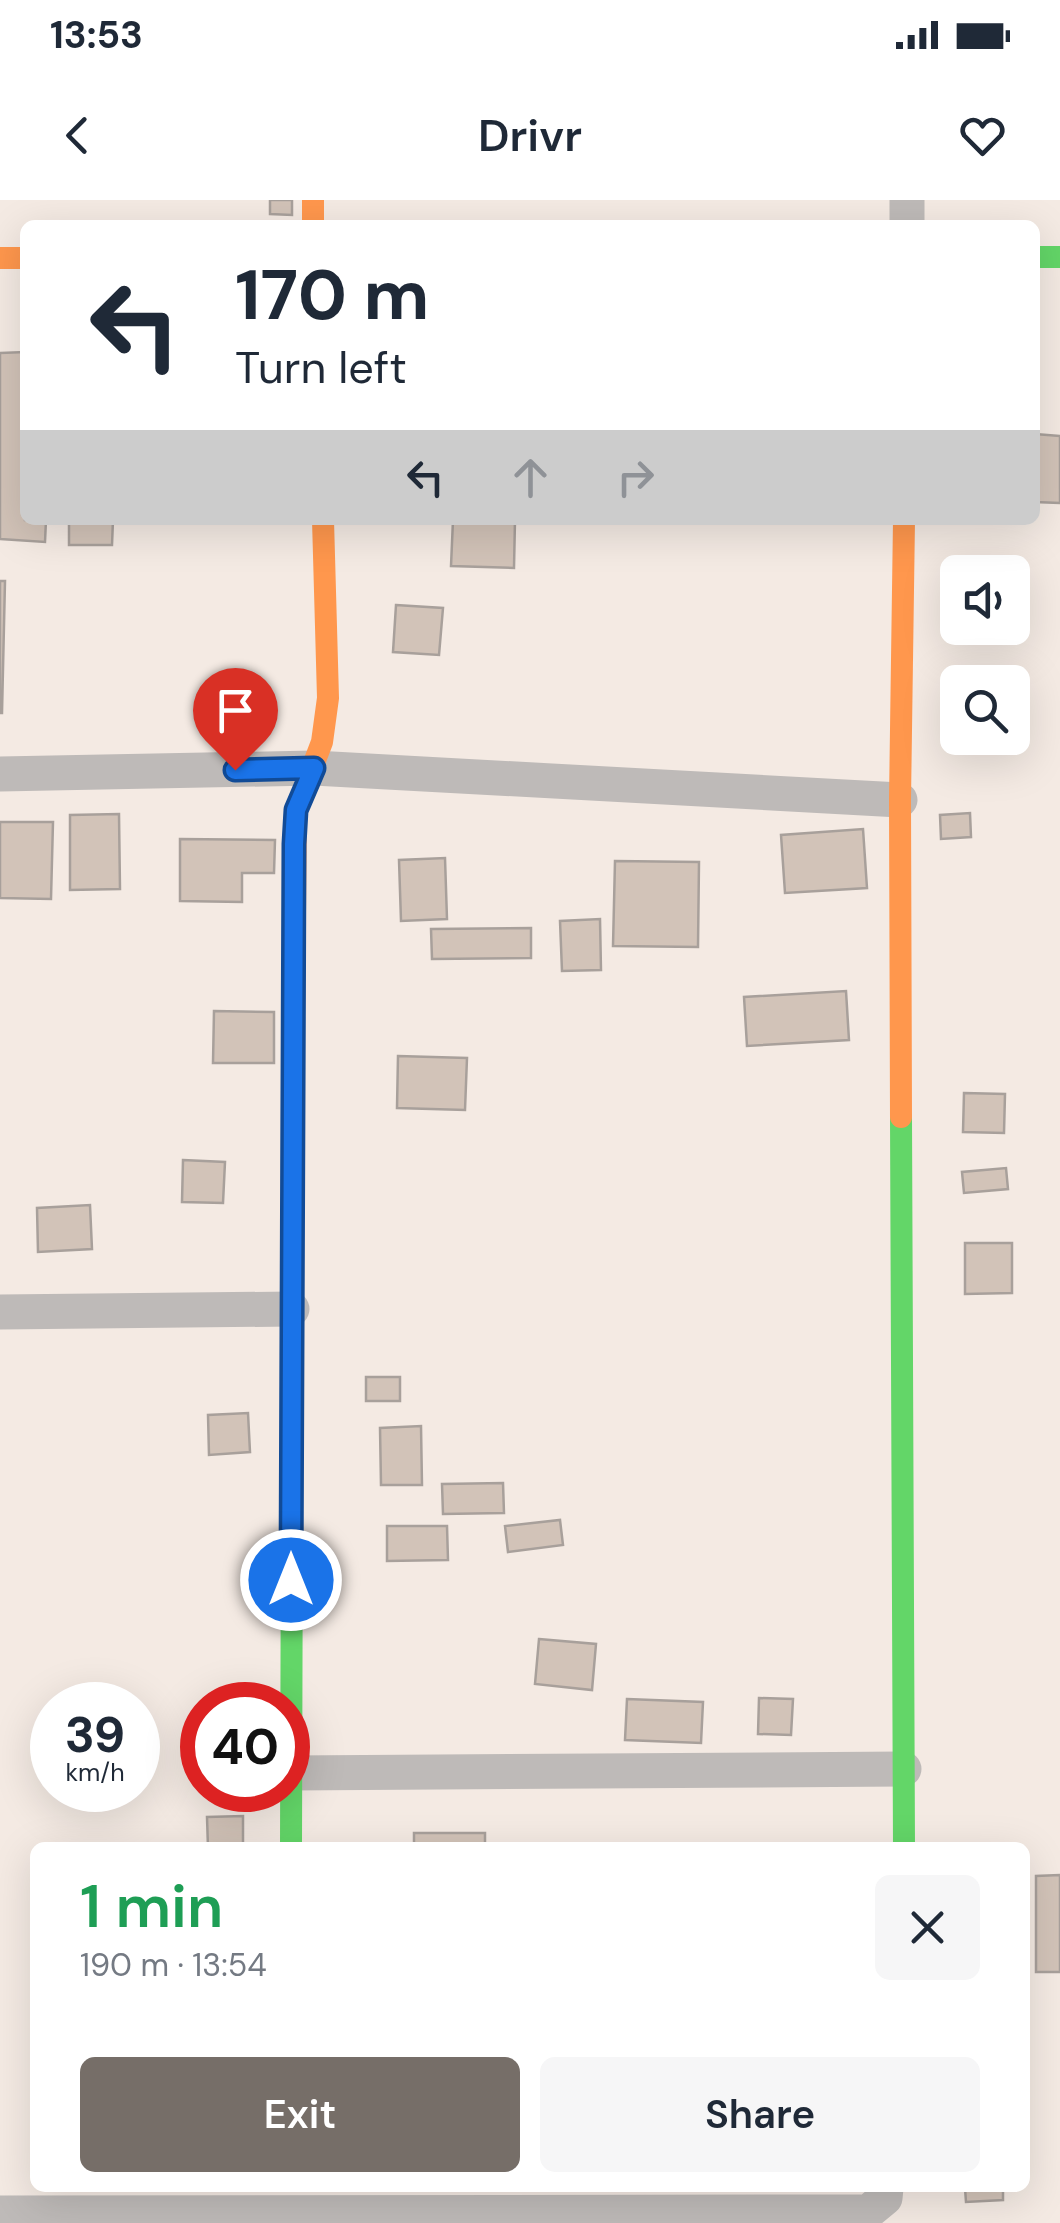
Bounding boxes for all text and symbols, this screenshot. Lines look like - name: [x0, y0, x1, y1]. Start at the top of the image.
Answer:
- text: 13:53: [50, 10, 143, 60]
- text: Drivr: [478, 106, 582, 165]
- icon: back: [50, 108, 105, 163]
- icon: heart: [955, 108, 1010, 163]
- text: 170 m: [235, 250, 429, 341]
- icon: left: [70, 260, 200, 390]
- text: Turn left: [235, 338, 407, 397]
- icon: left: [398, 450, 453, 505]
- icon: ahead: [503, 450, 558, 505]
- icon: right: [608, 450, 663, 505]
- map controls: [940, 555, 1030, 755]
- button: sound: [940, 555, 1030, 645]
- button: search: [940, 665, 1030, 755]
- pin: [193, 668, 278, 771]
- icon: arrive: [208, 683, 263, 738]
- position arrow: [239, 1528, 343, 1632]
- speed limit sign: 40: [180, 1682, 310, 1812]
- text: 39: [65, 1702, 125, 1768]
- text: km/h: [65, 1756, 125, 1789]
- text: 1 min: [80, 1867, 223, 1946]
- button: close: [875, 1875, 980, 1980]
- text: 190 m · 13:54: [80, 1944, 267, 1986]
- button: Exit: [80, 2057, 520, 2172]
- button: Share: [540, 2057, 980, 2172]

